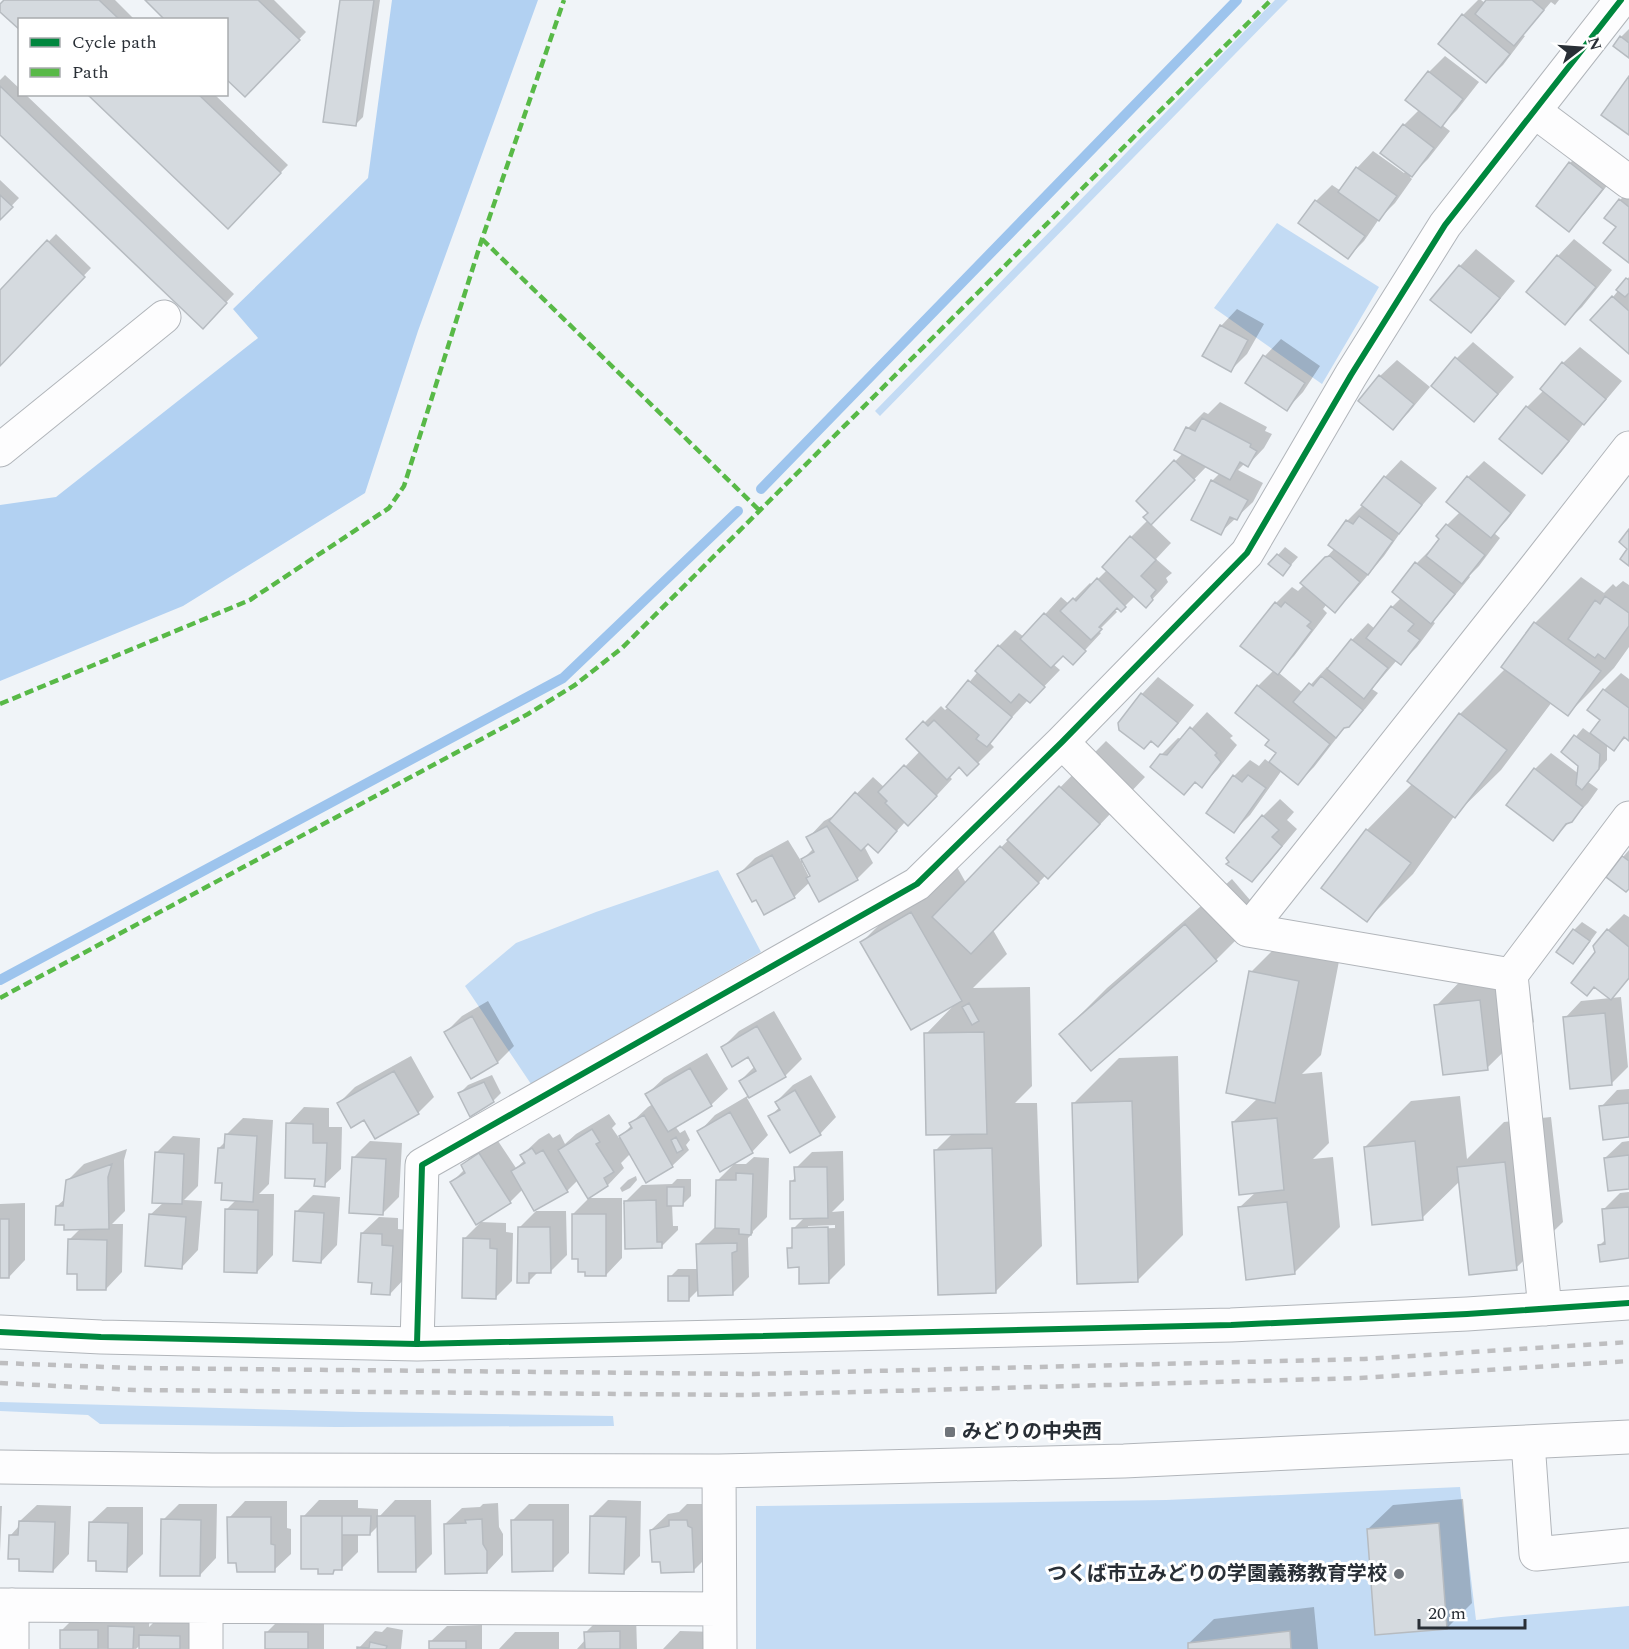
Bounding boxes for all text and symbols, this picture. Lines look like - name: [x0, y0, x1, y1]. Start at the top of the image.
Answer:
- legend: [18, 18, 228, 96]
- north arrow: [1551, 18, 1611, 78]
- text: Cycle path: [72, 29, 157, 56]
- text: N: [1581, 34, 1608, 54]
- text: Path: [72, 59, 109, 86]
- place label: みどりの中央西: [962, 1417, 1102, 1447]
- marker: みどりの中央西: [943, 1425, 957, 1439]
- place label: つくば市立みどりの学園義務教育学校: [1047, 1559, 1387, 1589]
- marker: つくば市立みどりの学園義務教育学校: [1392, 1567, 1406, 1581]
- scale bar: [1419, 1592, 1526, 1630]
- text: 20 m: [1428, 1600, 1466, 1627]

